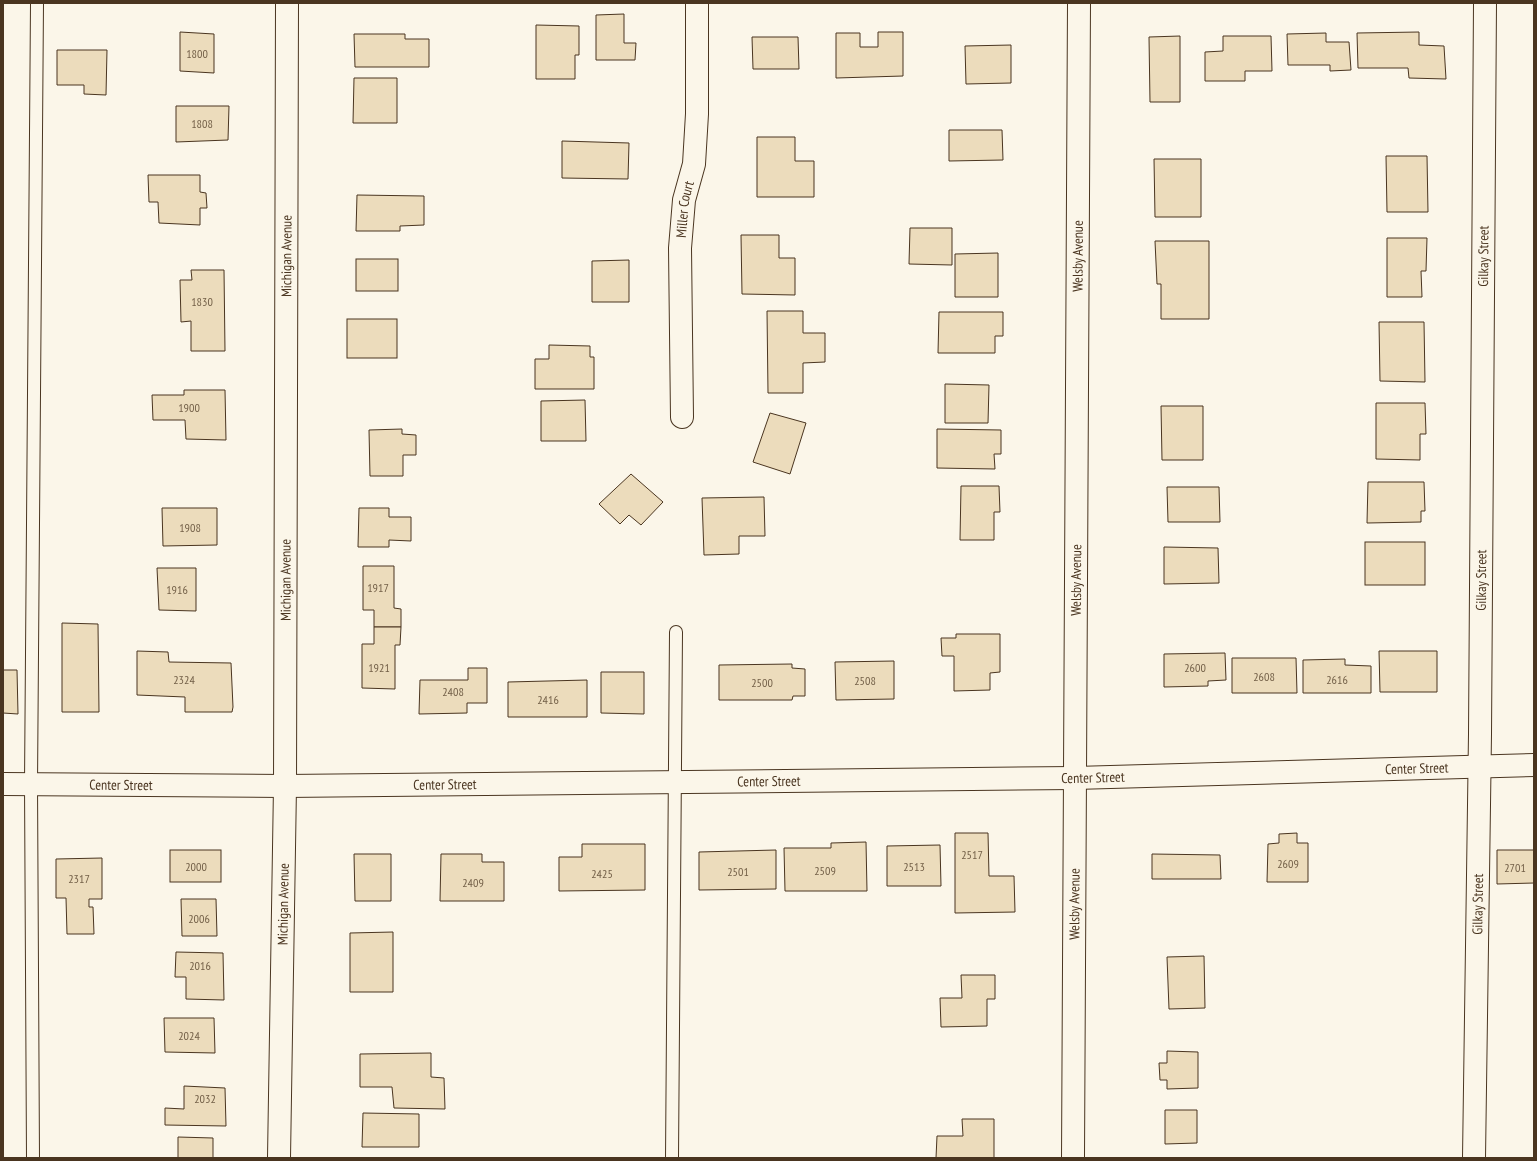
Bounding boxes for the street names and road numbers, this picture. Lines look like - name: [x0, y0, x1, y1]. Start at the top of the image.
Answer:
- street label: Miller Court: [672, 179, 698, 238]
- street label: Michigan Avenue: [277, 215, 295, 297]
- street label: Welsby Avenue: [1068, 220, 1087, 292]
- street label: Gilkay Street: [1474, 225, 1492, 287]
- street label: Michigan Avenue: [276, 539, 295, 621]
- street label: Welsby Avenue: [1067, 544, 1085, 616]
- street label: Gilkay Street: [1472, 549, 1490, 611]
- street label: Center Street: [1385, 758, 1449, 778]
- street label: Center Street: [1061, 768, 1125, 787]
- street label: Center Street: [737, 772, 801, 790]
- street label: Center Street: [413, 775, 477, 794]
- street label: Center Street: [89, 776, 153, 794]
- street label: Michigan Avenue: [273, 863, 293, 945]
- street label: Welsby Avenue: [1065, 868, 1084, 940]
- street label: Gilkay Street: [1468, 873, 1487, 935]

